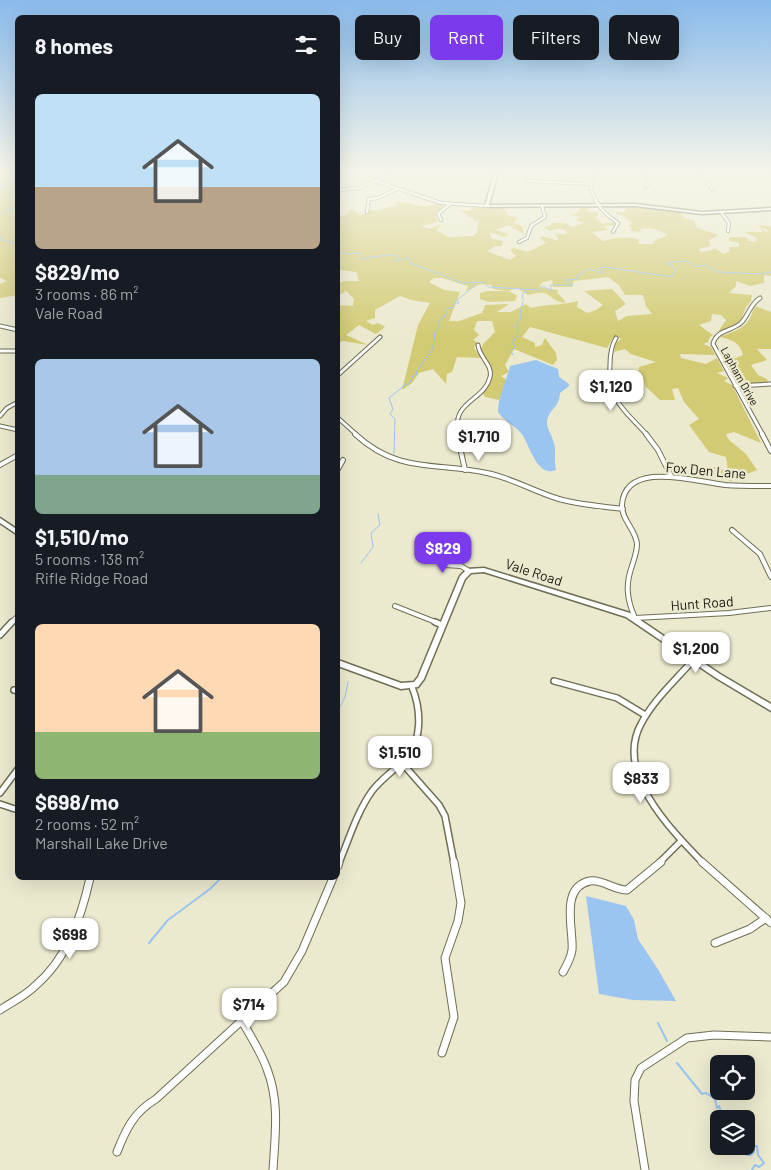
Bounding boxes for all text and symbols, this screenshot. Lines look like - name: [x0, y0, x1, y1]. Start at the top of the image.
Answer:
- chip: Buy: [355, 15, 420, 60]
- chip: Rent: [430, 15, 503, 60]
- chip: Filters: [513, 15, 599, 60]
- chip: New: [609, 15, 679, 60]
- icon: filters: [292, 31, 320, 59]
- text: 8 homes: [35, 33, 113, 58]
- icon: home: [133, 126, 223, 216]
- text: $829/mo: [35, 259, 120, 284]
- text: 3 rooms · 86 m²: [35, 284, 139, 303]
- text: Vale Road: [35, 303, 103, 322]
- street label: Lapham Drive: [718, 344, 762, 408]
- pin: $1,120: [570, 370, 652, 412]
- text: $1,120: [590, 376, 632, 395]
- icon: home: [133, 391, 223, 481]
- pin: $1,710: [438, 420, 520, 462]
- text: $1,710: [458, 426, 500, 445]
- street label: Fox Den Lane: [665, 458, 747, 482]
- text: $1,510/mo: [35, 524, 129, 549]
- pin: $829: [413, 532, 473, 574]
- text: $829: [425, 538, 461, 557]
- text: 5 rooms · 138 m²: [35, 549, 144, 568]
- street label: Vale Road: [503, 555, 565, 589]
- text: Rifle Ridge Road: [35, 568, 148, 587]
- street label: Hunt Road: [670, 592, 734, 614]
- pin: $1,200: [655, 632, 737, 674]
- text: $1,200: [673, 638, 719, 657]
- icon: home: [133, 656, 223, 746]
- pin: $1,510: [359, 736, 441, 778]
- text: $1,510: [379, 742, 421, 761]
- pin: $833: [611, 762, 671, 804]
- text: $833: [623, 768, 659, 787]
- text: $698/mo: [35, 789, 119, 814]
- text: 2 rooms · 52 m²: [35, 814, 139, 833]
- text: Marshall Lake Drive: [35, 833, 168, 852]
- pin: $698: [40, 918, 100, 960]
- text: $698: [53, 924, 87, 943]
- pin: $714: [219, 988, 279, 1030]
- text: $714: [233, 994, 265, 1013]
- map controls: [710, 1055, 755, 1155]
- button: locate: [710, 1055, 755, 1100]
- button: layers: [710, 1110, 755, 1155]

